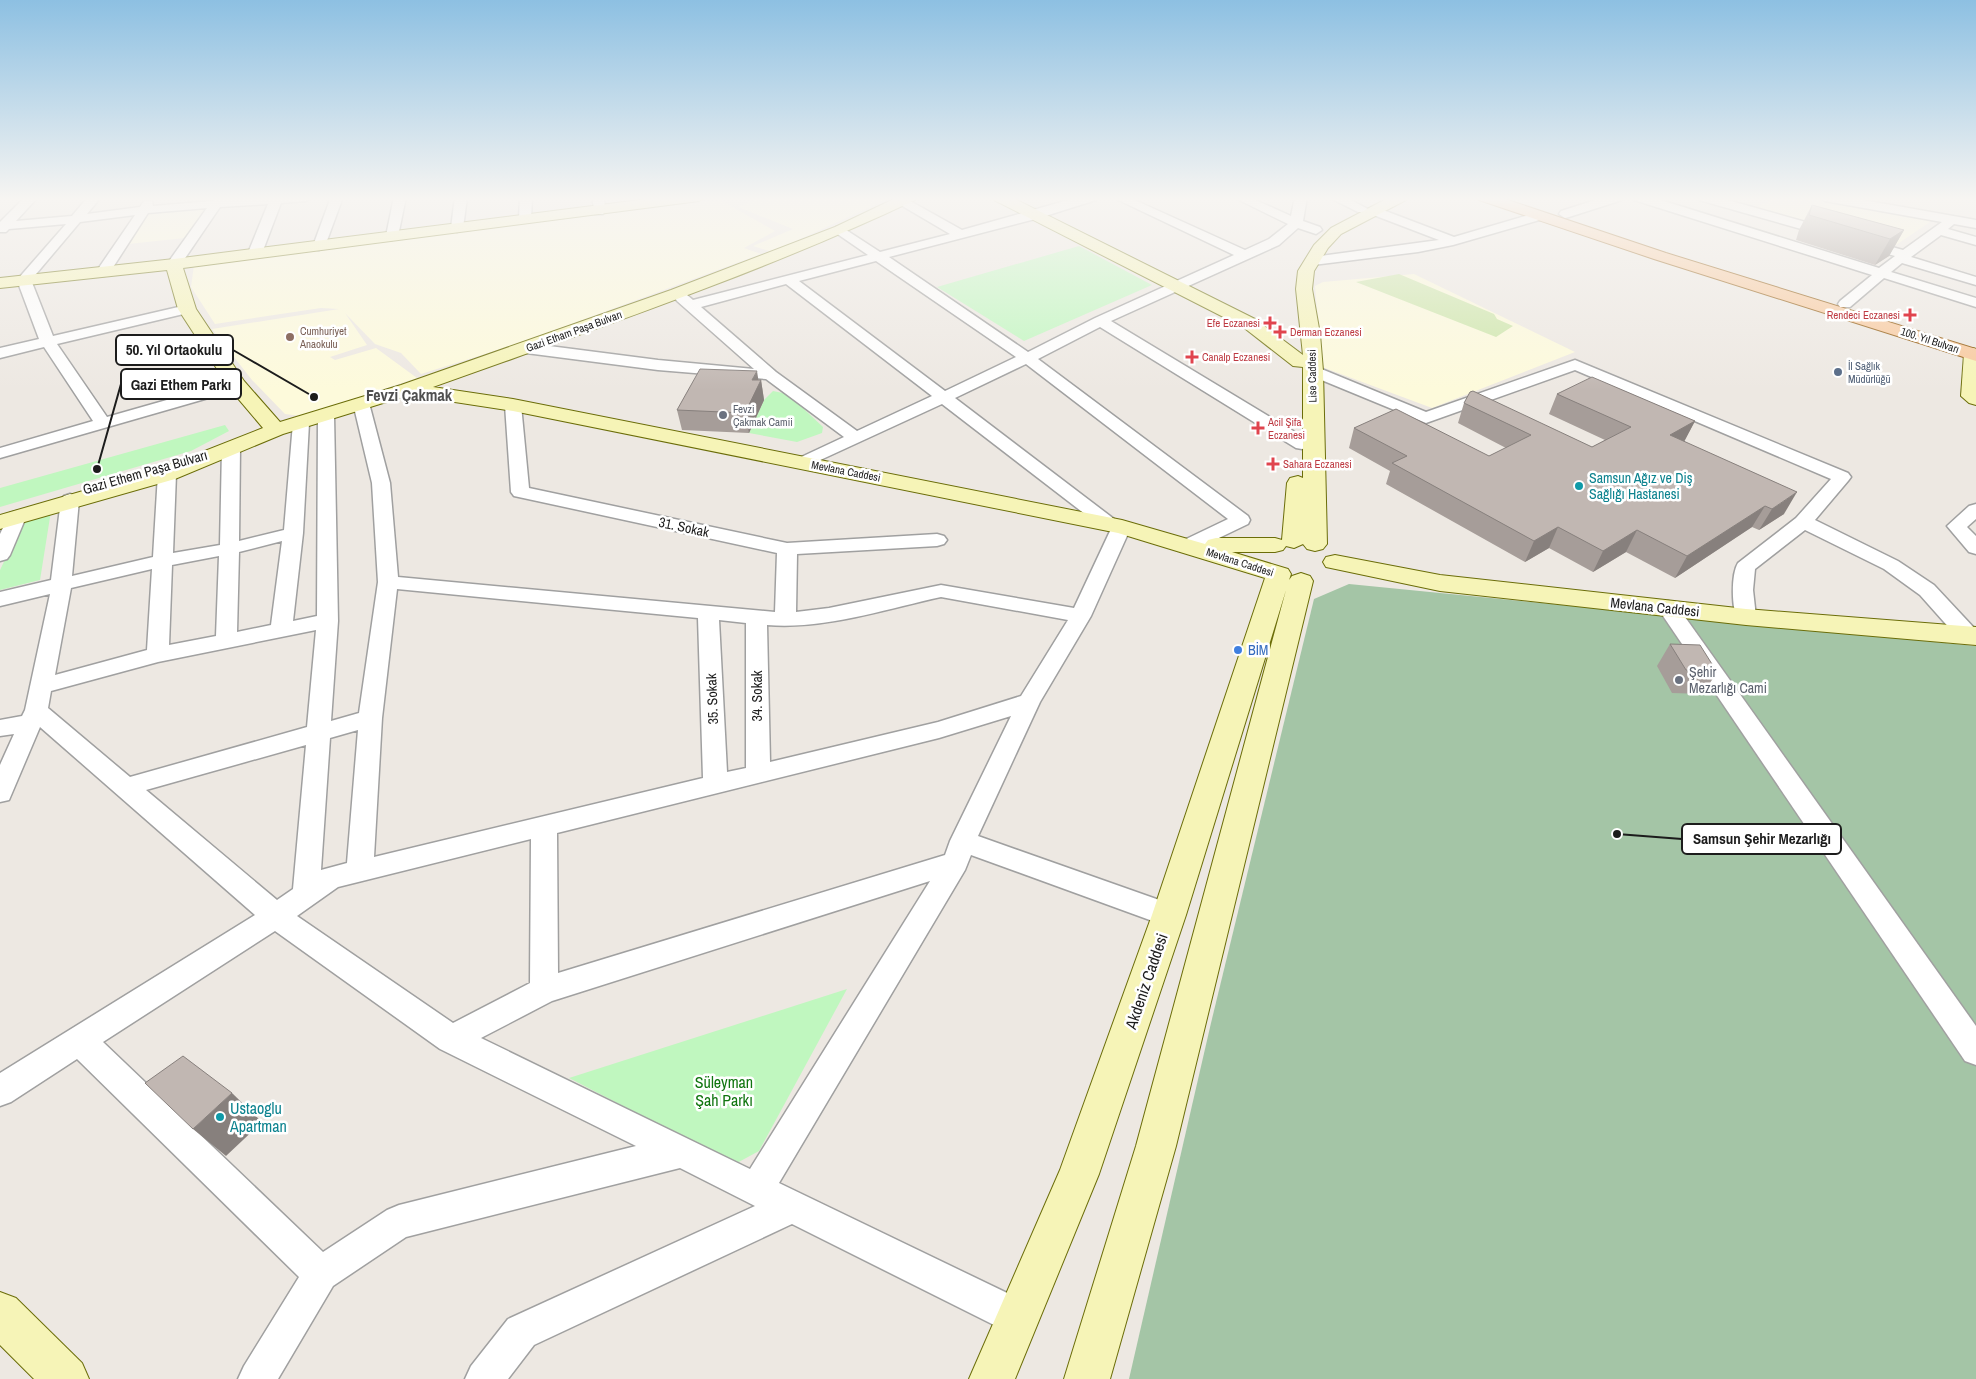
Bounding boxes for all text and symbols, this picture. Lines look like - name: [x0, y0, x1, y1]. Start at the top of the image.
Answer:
- street label: Gazi Etham Paşa Bulvarı: [524, 307, 624, 355]
- place label: Rendeci Eczanesi: [1827, 308, 1900, 322]
- marker: Rendeci Eczanesi: [1904, 309, 1916, 321]
- place label: Efe Eczanesi: [1207, 316, 1260, 330]
- marker: Efe Eczanesi: [1264, 317, 1276, 329]
- place label: Cumhuriyet Anaokulu: [299, 324, 347, 351]
- street label: 100. Yıl Bulvarı: [1899, 324, 1961, 356]
- place label: Derman Eczanesi: [1290, 325, 1362, 339]
- marker: Derman Eczanesi: [1274, 326, 1286, 338]
- marker: Cumhuriyet Anaokulu: [284, 331, 296, 343]
- callout: 50. Yıl Ortaokulu: [116, 335, 233, 365]
- text: 50. Yıl Ortaokulu: [126, 339, 222, 360]
- street label: Lise Caddesi: [1305, 349, 1319, 403]
- place label: Canalp Eczanesi: [1202, 350, 1270, 364]
- marker: Canalp Eczanesi: [1186, 351, 1198, 363]
- place label: İl Sağlık Müdürlüğü: [1848, 359, 1891, 386]
- marker: İl Sağlık Müdürlüğü: [1832, 366, 1844, 378]
- callout: Gazi Ethem Parkı: [121, 369, 241, 399]
- text: Gazi Ethem Parkı: [131, 374, 231, 395]
- district label: Fevzi Çakmak: [366, 384, 453, 406]
- place label: Fevzi Çakmak Camii: [733, 402, 793, 429]
- marker: Fevzi Çakmak Camii: [717, 409, 729, 421]
- place label: Acil Şifa Eczanesi: [1267, 415, 1305, 442]
- marker: Acil Şifa Eczanesi: [1252, 422, 1264, 434]
- street label: Gazi Ethem Paşa Bulvarı: [81, 446, 209, 498]
- street label: Mevlana Caddesi: [810, 457, 882, 485]
- place label: Sahara Eczanesi: [1283, 457, 1352, 471]
- marker: Sahara Eczanesi: [1267, 458, 1279, 470]
- place label: Samsun Ağız ve Diş Sağlığı Hastanesi: [1589, 469, 1693, 503]
- marker: Samsun Ağız ve Diş Sağlığı Hastanesi: [1573, 480, 1585, 492]
- street label: 31. Sokak: [657, 513, 711, 541]
- street label: Mevlana Caddesi: [1204, 544, 1276, 580]
- street label: Mevlana Caddesi: [1610, 593, 1700, 621]
- place label: BİM: [1248, 641, 1268, 659]
- marker: BİM: [1232, 644, 1244, 656]
- place label: Şehir Mezarlığı Cami: [1689, 663, 1767, 697]
- street label: 34. Sokak: [748, 670, 766, 722]
- street label: 35. Sokak: [702, 673, 722, 725]
- marker: Şehir Mezarlığı Cami: [1673, 674, 1685, 686]
- callout: Samsun Şehir Mezarlığı: [1682, 824, 1841, 854]
- text: Samsun Şehir Mezarlığı: [1693, 828, 1831, 849]
- street label: Akdeniz Caddesi: [1119, 930, 1173, 1033]
- park label: Süleyman Şah Parkı: [695, 1071, 753, 1111]
- place label: Ustaoglu Apartman: [229, 1097, 287, 1137]
- marker: Ustaoglu Apartman: [214, 1111, 226, 1123]

